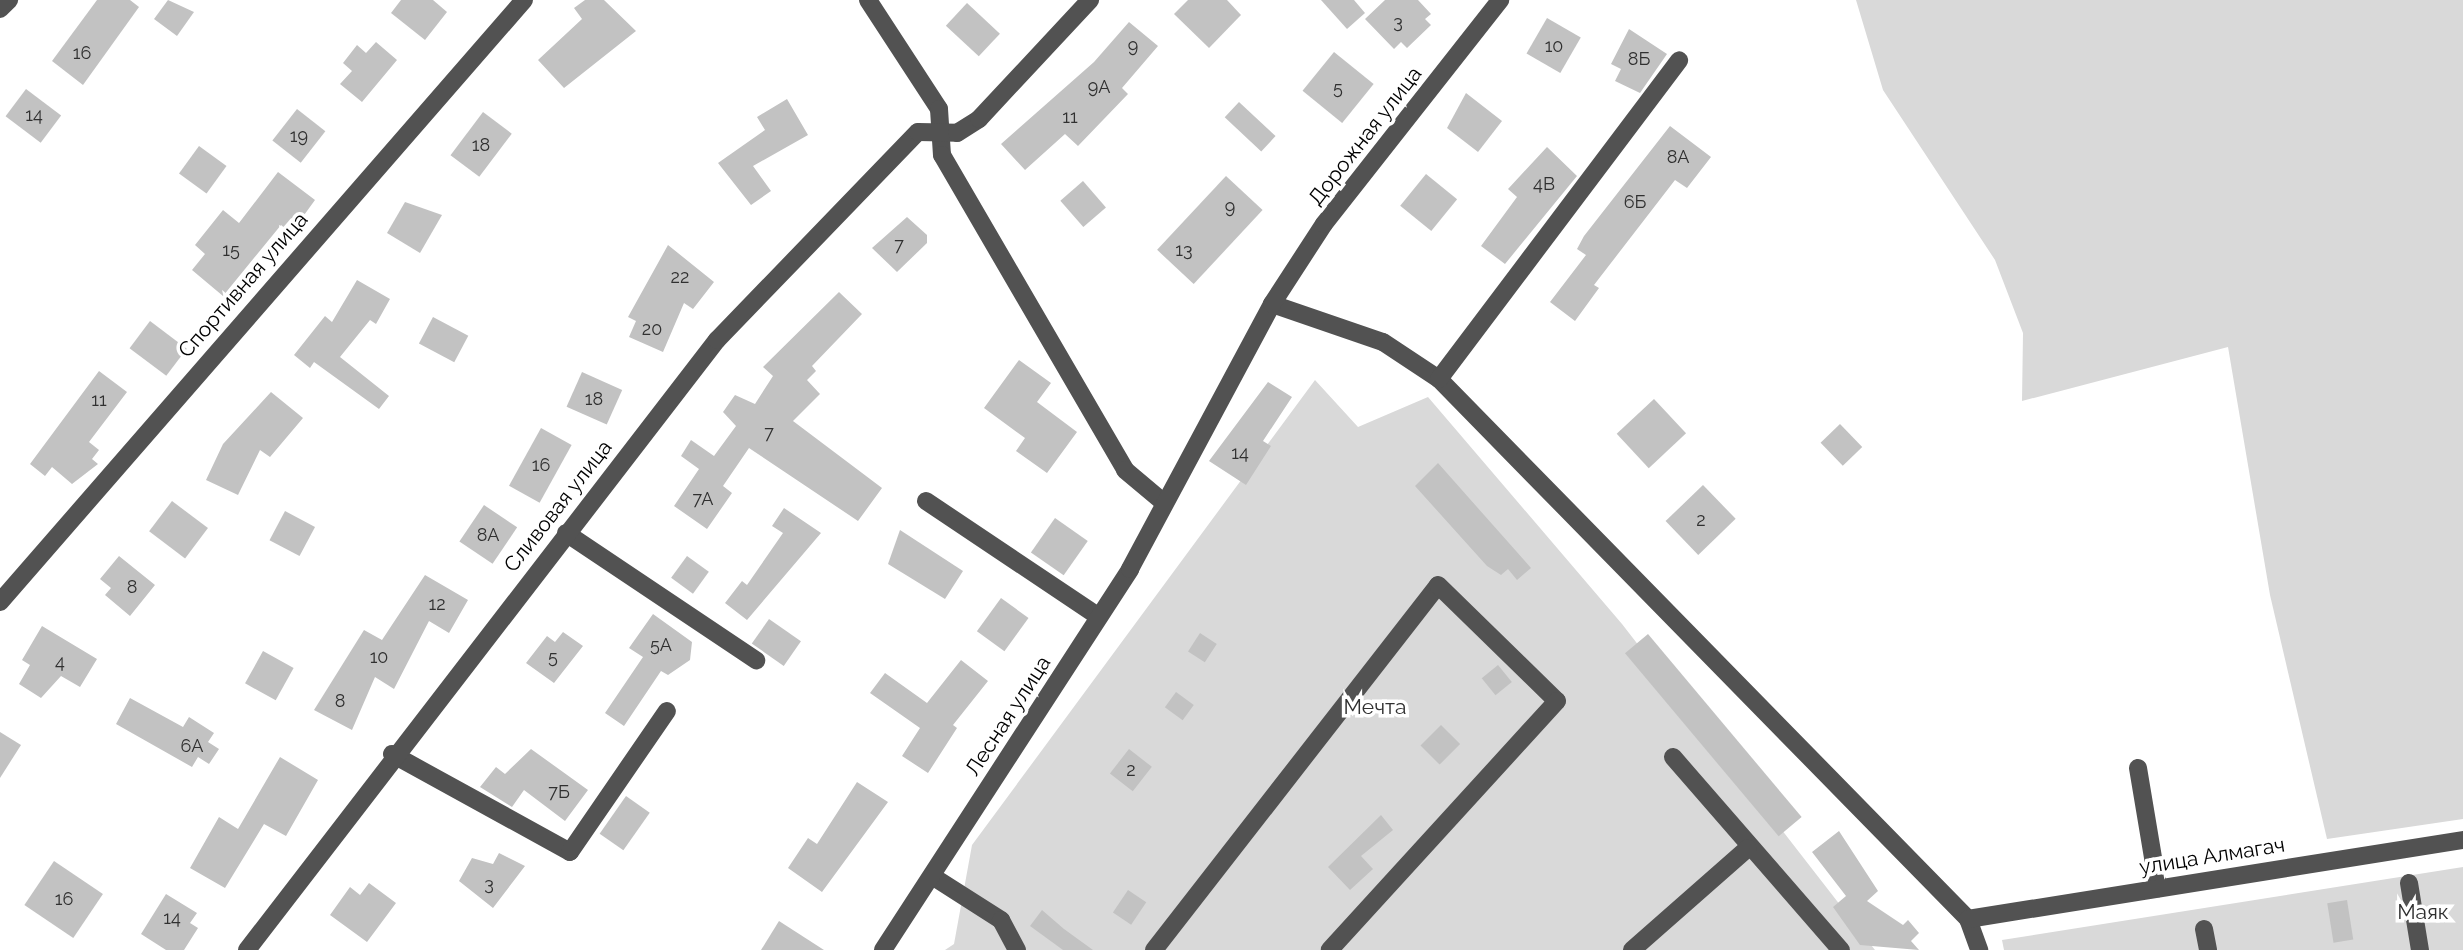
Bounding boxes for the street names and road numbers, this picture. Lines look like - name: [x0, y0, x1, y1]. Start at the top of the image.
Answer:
- street label: Дорожная улица: [1303, 61, 1427, 211]
- street label: Спортивная улица: [173, 207, 313, 363]
- street label: Сливовая улица: [499, 435, 617, 577]
- street label: Лесная улица: [960, 651, 1056, 781]
- street label: улица Алмагач: [2137, 832, 2287, 880]

